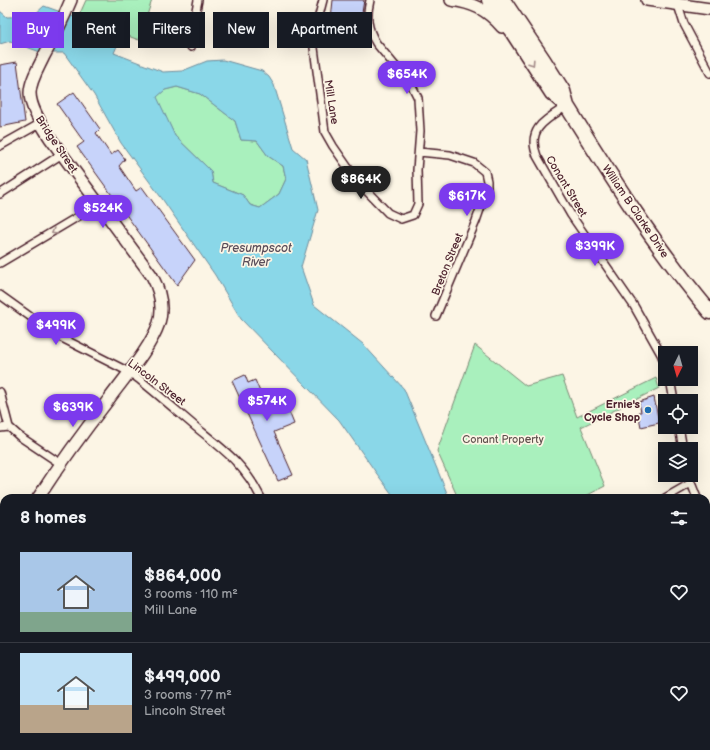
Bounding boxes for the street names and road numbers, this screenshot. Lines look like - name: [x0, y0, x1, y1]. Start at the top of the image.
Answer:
- street label: Mill Lane: [322, 79, 342, 126]
- street label: Bridge Street: [33, 113, 81, 176]
- street label: Conant Street: [543, 153, 590, 220]
- street label: William B Clarke Drive: [600, 162, 672, 261]
- street label: Breton Street: [429, 230, 466, 297]
- street label: Lincoln Street: [125, 356, 189, 409]

